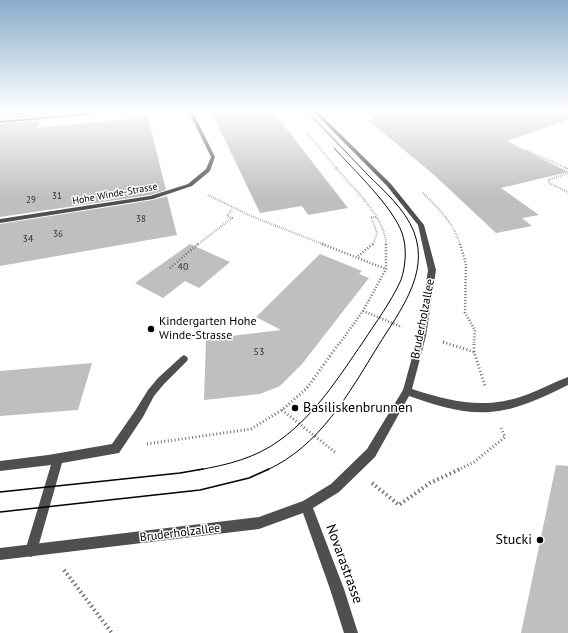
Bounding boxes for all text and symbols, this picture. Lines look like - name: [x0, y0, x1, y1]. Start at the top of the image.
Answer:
- street label: Hohe Winde-Strasse: [71, 181, 159, 207]
- house number: 31: [52, 191, 62, 201]
- house number: 29: [26, 195, 36, 205]
- house number: 38: [136, 214, 146, 224]
- house number: 36: [53, 229, 63, 239]
- house number: 34: [23, 233, 33, 245]
- house number: 40: [178, 261, 188, 273]
- street label: Bruderholzallee: [408, 278, 438, 360]
- place label: Kindergarten Hohe Winde-Strasse: [159, 315, 257, 343]
- marker: Kindergarten Hohe Winde-Strasse: [146, 324, 156, 334]
- house number: 53: [254, 346, 264, 358]
- place label: Basiliskenbrunnen: [303, 400, 413, 416]
- marker: Basiliskenbrunnen: [290, 403, 300, 413]
- street label: Bruderholzallee: [139, 521, 221, 545]
- street label: Novarastrasse: [322, 522, 366, 606]
- place label: Stucki: [496, 532, 532, 548]
- marker: Stucki: [535, 535, 545, 545]

